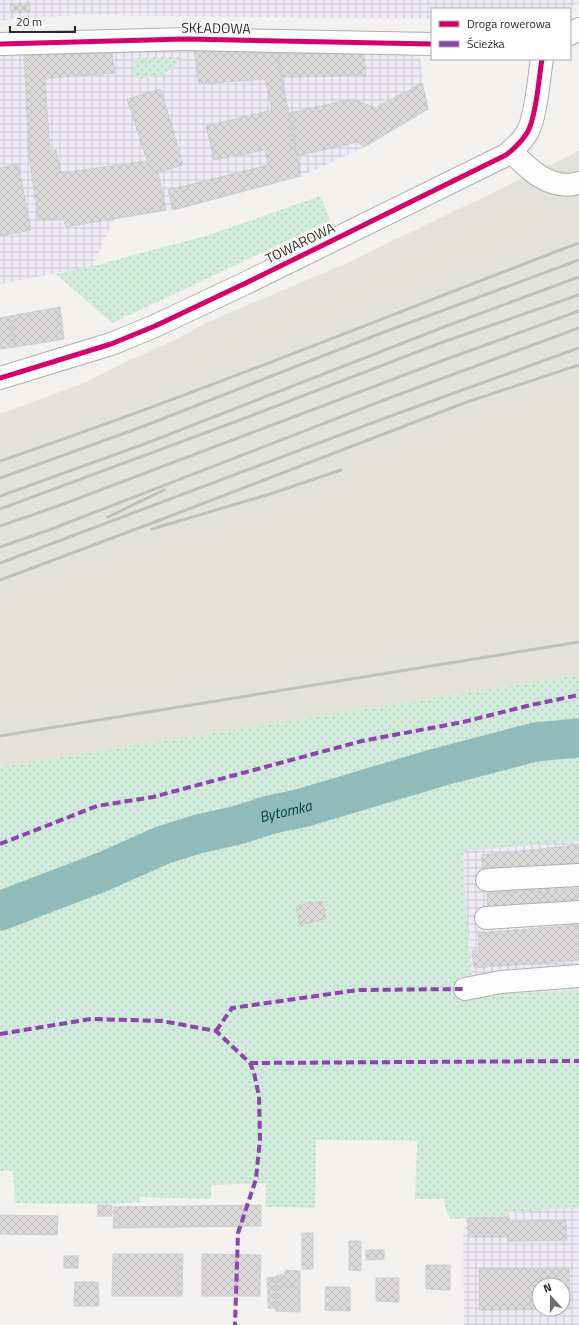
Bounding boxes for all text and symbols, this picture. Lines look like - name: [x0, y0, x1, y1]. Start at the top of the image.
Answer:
- scale bar: [10, 8, 75, 34]
- legend: [431, 8, 571, 60]
- text: 20 m: [16, 12, 42, 31]
- text: Droga rowerowa: [467, 14, 551, 33]
- street label: SKŁADOWA: [181, 16, 252, 39]
- text: Ścieżka: [467, 34, 505, 53]
- street label: TOWAROWA: [261, 216, 339, 268]
- water label: Bytomka: [256, 793, 316, 828]
- north arrow: [531, 1277, 571, 1317]
- text: N: [541, 1279, 554, 1296]

